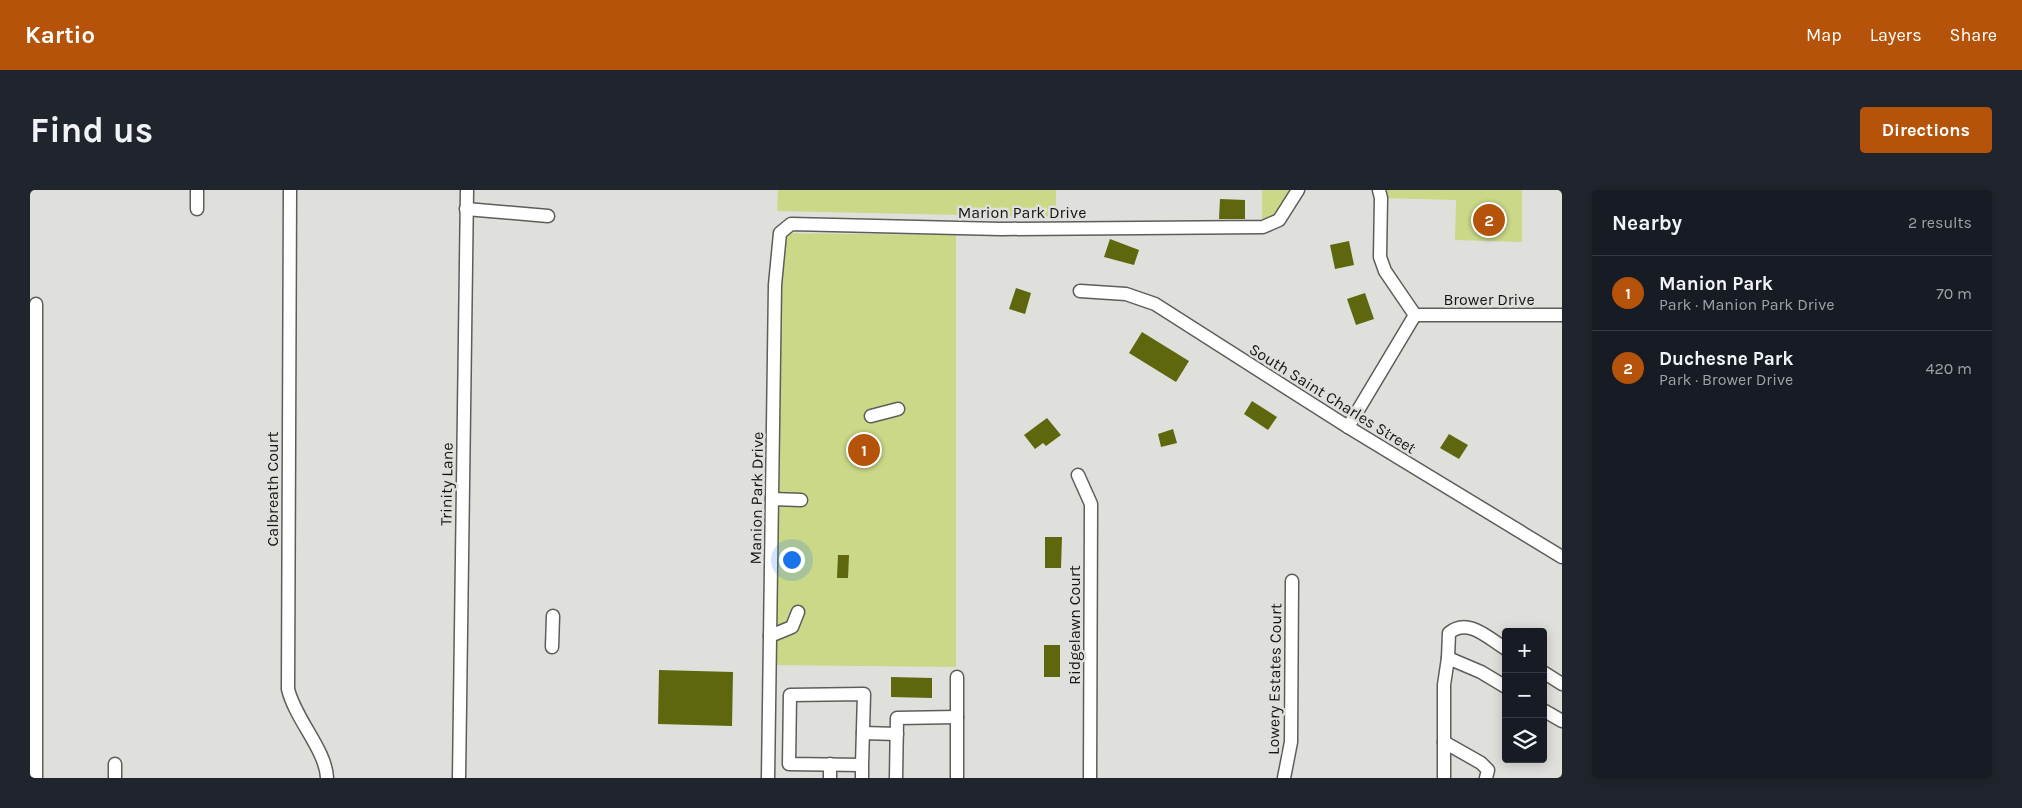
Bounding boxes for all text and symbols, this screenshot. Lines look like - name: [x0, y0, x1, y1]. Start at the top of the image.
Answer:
- text: Kartio: [25, 21, 95, 49]
- text: Map: [1806, 24, 1842, 46]
- text: Layers: [1870, 24, 1922, 46]
- text: Share: [1950, 24, 1997, 46]
- button: Directions: [1860, 107, 1992, 153]
- text: Find us: [30, 110, 153, 151]
- pin: 2: [1473, 201, 1505, 239]
- street label: Marion Park Drive: [958, 203, 1086, 222]
- text: Nearby: [1612, 211, 1682, 235]
- text: 2 results: [1908, 213, 1972, 232]
- text: Manion Park: [1659, 273, 1773, 295]
- text: 1: [1625, 284, 1631, 303]
- text: 70 m: [1936, 284, 1972, 303]
- street label: Brower Drive: [1443, 290, 1535, 309]
- text: Park · Manion Park Drive: [1659, 295, 1835, 314]
- street label: South Saint Charles Street: [1246, 339, 1420, 458]
- text: Duchesne Park: [1659, 348, 1794, 370]
- text: 2: [1623, 359, 1633, 378]
- text: 420 m: [1926, 359, 1972, 378]
- text: Park · Brower Drive: [1659, 370, 1793, 389]
- pin: 1: [848, 431, 880, 469]
- street label: Calbreath Court: [263, 432, 282, 546]
- street label: Manion Park Drive: [746, 432, 767, 564]
- street label: Trinity Lane: [436, 442, 457, 526]
- your location: [779, 547, 805, 573]
- street label: Ridgelawn Court: [1065, 565, 1084, 685]
- street label: Lowery Estates Court: [1264, 603, 1285, 755]
- map controls: [1502, 628, 1547, 763]
- button: +: [1502, 628, 1547, 673]
- button: −: [1502, 673, 1547, 718]
- button: layers: [1502, 718, 1547, 763]

